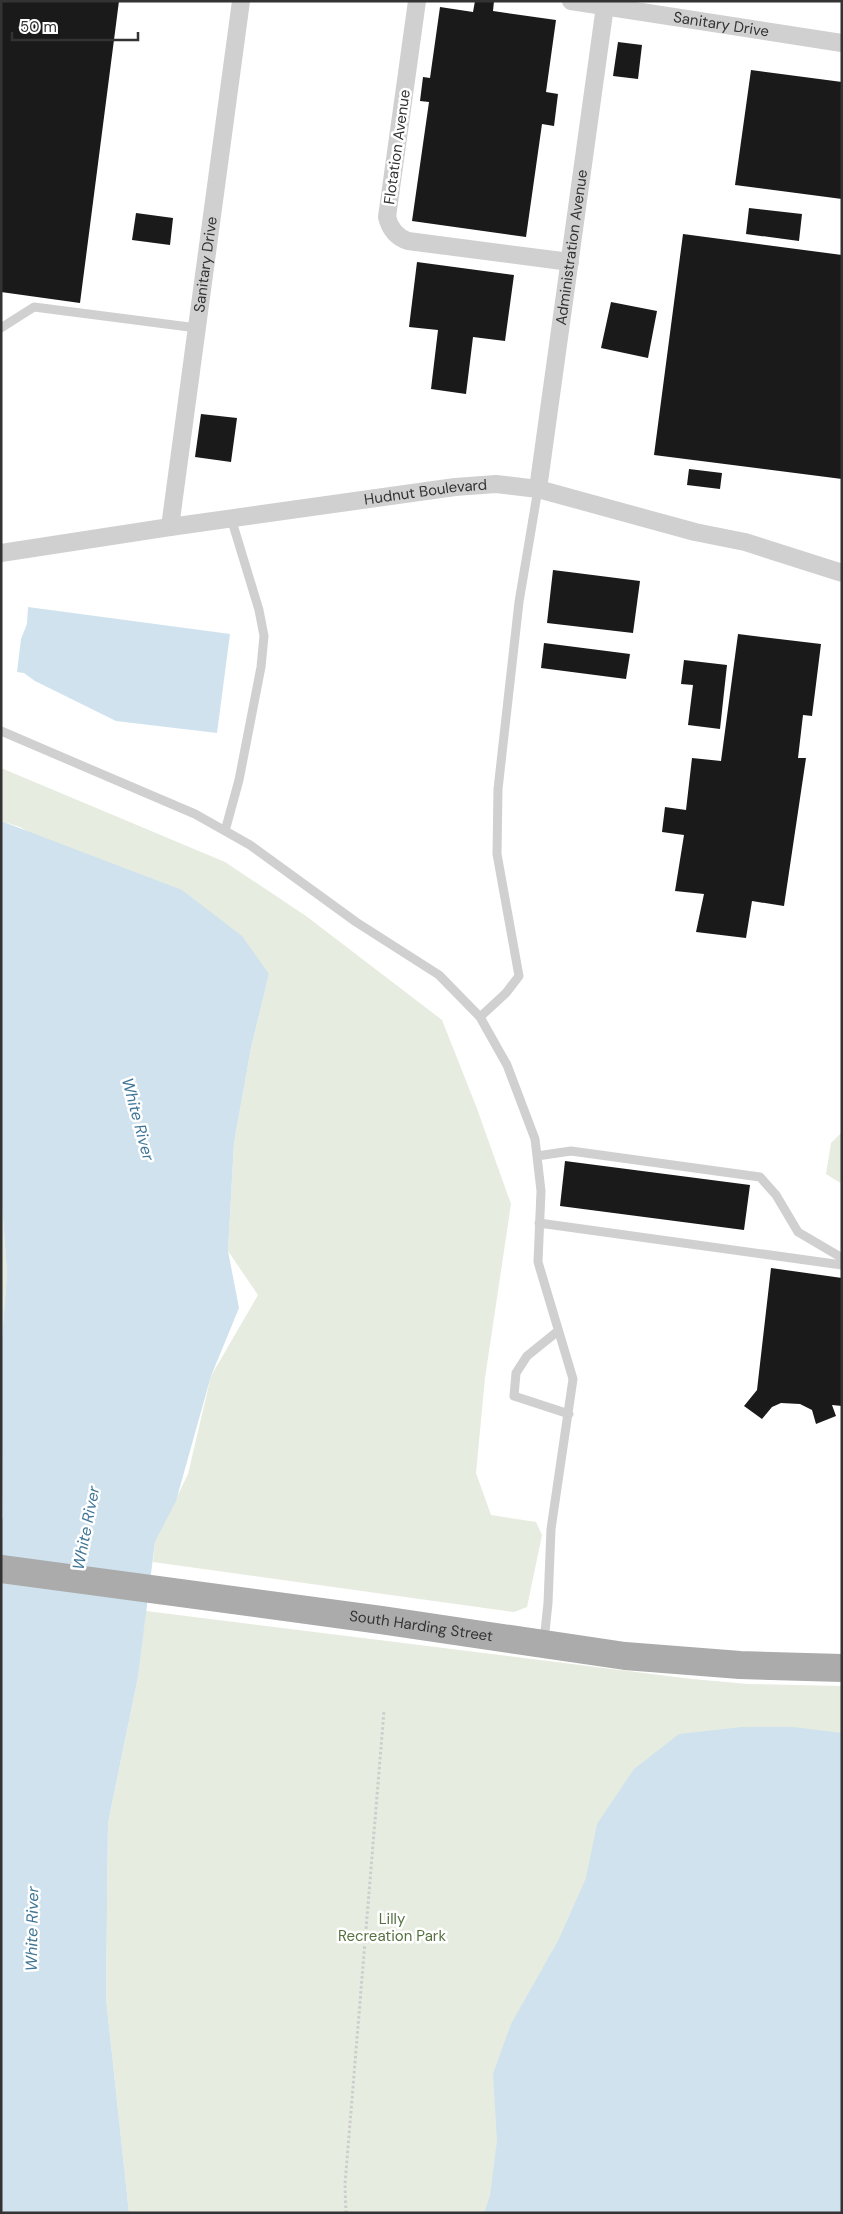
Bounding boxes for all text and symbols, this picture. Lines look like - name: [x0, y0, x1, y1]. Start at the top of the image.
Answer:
- street label: Sanitary Drive: [672, 7, 770, 42]
- scale bar: [12, 10, 139, 42]
- text: 50 m: [20, 17, 57, 37]
- street label: Flotation Avenue: [379, 88, 415, 206]
- street label: Administration Avenue: [551, 168, 592, 326]
- street label: Sanitary Drive: [189, 215, 222, 314]
- street label: Hudnut Boulevard: [363, 475, 488, 510]
- water label: White River: [117, 1075, 159, 1164]
- water label: White River: [68, 1483, 105, 1572]
- street label: South Harding Street: [348, 1606, 494, 1646]
- water label: White River: [21, 1885, 43, 1972]
- park label: Lilly Recreation Park: [338, 1909, 446, 1946]

